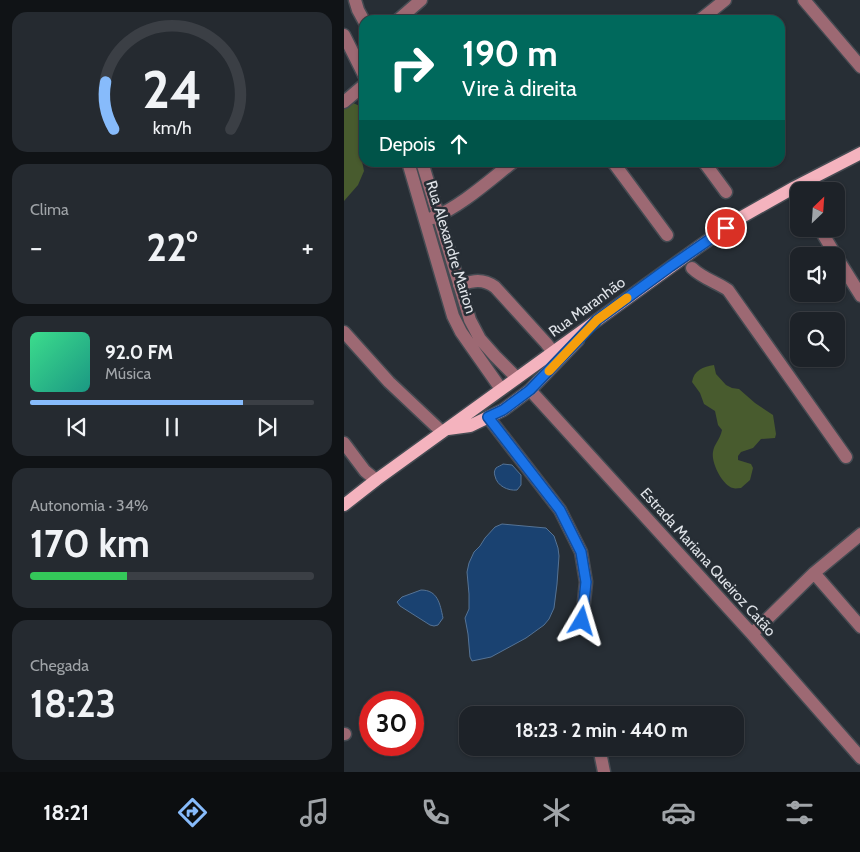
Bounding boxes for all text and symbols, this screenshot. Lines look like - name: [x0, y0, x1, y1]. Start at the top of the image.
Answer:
- text: 190 m: [462, 32, 558, 75]
- icon: right: [379, 35, 444, 100]
- text: 24: [142, 58, 202, 121]
- text: Vire à direita: [462, 75, 577, 102]
- text: km/h: [152, 117, 192, 138]
- icon: ahead: [445, 130, 473, 158]
- text: Depois: [379, 133, 435, 156]
- street label: Rua Alexandre Marion: [422, 178, 480, 316]
- north arrow: [790, 182, 845, 238]
- map controls: [790, 182, 845, 367]
- text: Clima: [30, 200, 69, 219]
- pin: [705, 207, 747, 249]
- icon: arrive: [712, 214, 740, 242]
- text: 22°: [146, 224, 198, 271]
- text: −: [30, 230, 42, 264]
- text: +: [302, 230, 314, 264]
- button: sound: [790, 247, 845, 302]
- street label: Rua Maranhão: [545, 273, 629, 341]
- button: search: [790, 312, 845, 367]
- text: 92.0 FM: [105, 341, 173, 364]
- text: Música: [105, 364, 151, 383]
- icon: previous: [63, 413, 91, 441]
- icon: pause: [158, 413, 186, 441]
- icon: next: [253, 413, 281, 441]
- street label: Estrada Mariana Queiroz Catão: [637, 484, 779, 640]
- text: Autonomia · 34%: [30, 496, 148, 515]
- text: 170 km: [30, 520, 150, 567]
- position arrow: [555, 594, 607, 646]
- text: Chegada: [30, 656, 89, 675]
- text: 18:23: [30, 680, 116, 727]
- speed limit sign: 30: [359, 691, 424, 756]
- text: 18:23 · 2 min · 440 m: [515, 719, 688, 742]
- icon: directions: [175, 795, 210, 830]
- icon: music: [297, 795, 332, 830]
- icon: phone: [418, 795, 453, 830]
- icon: climate: [539, 795, 574, 830]
- icon: car: [661, 795, 696, 830]
- icon: filters: [782, 795, 817, 830]
- text: 18:21: [43, 799, 89, 826]

